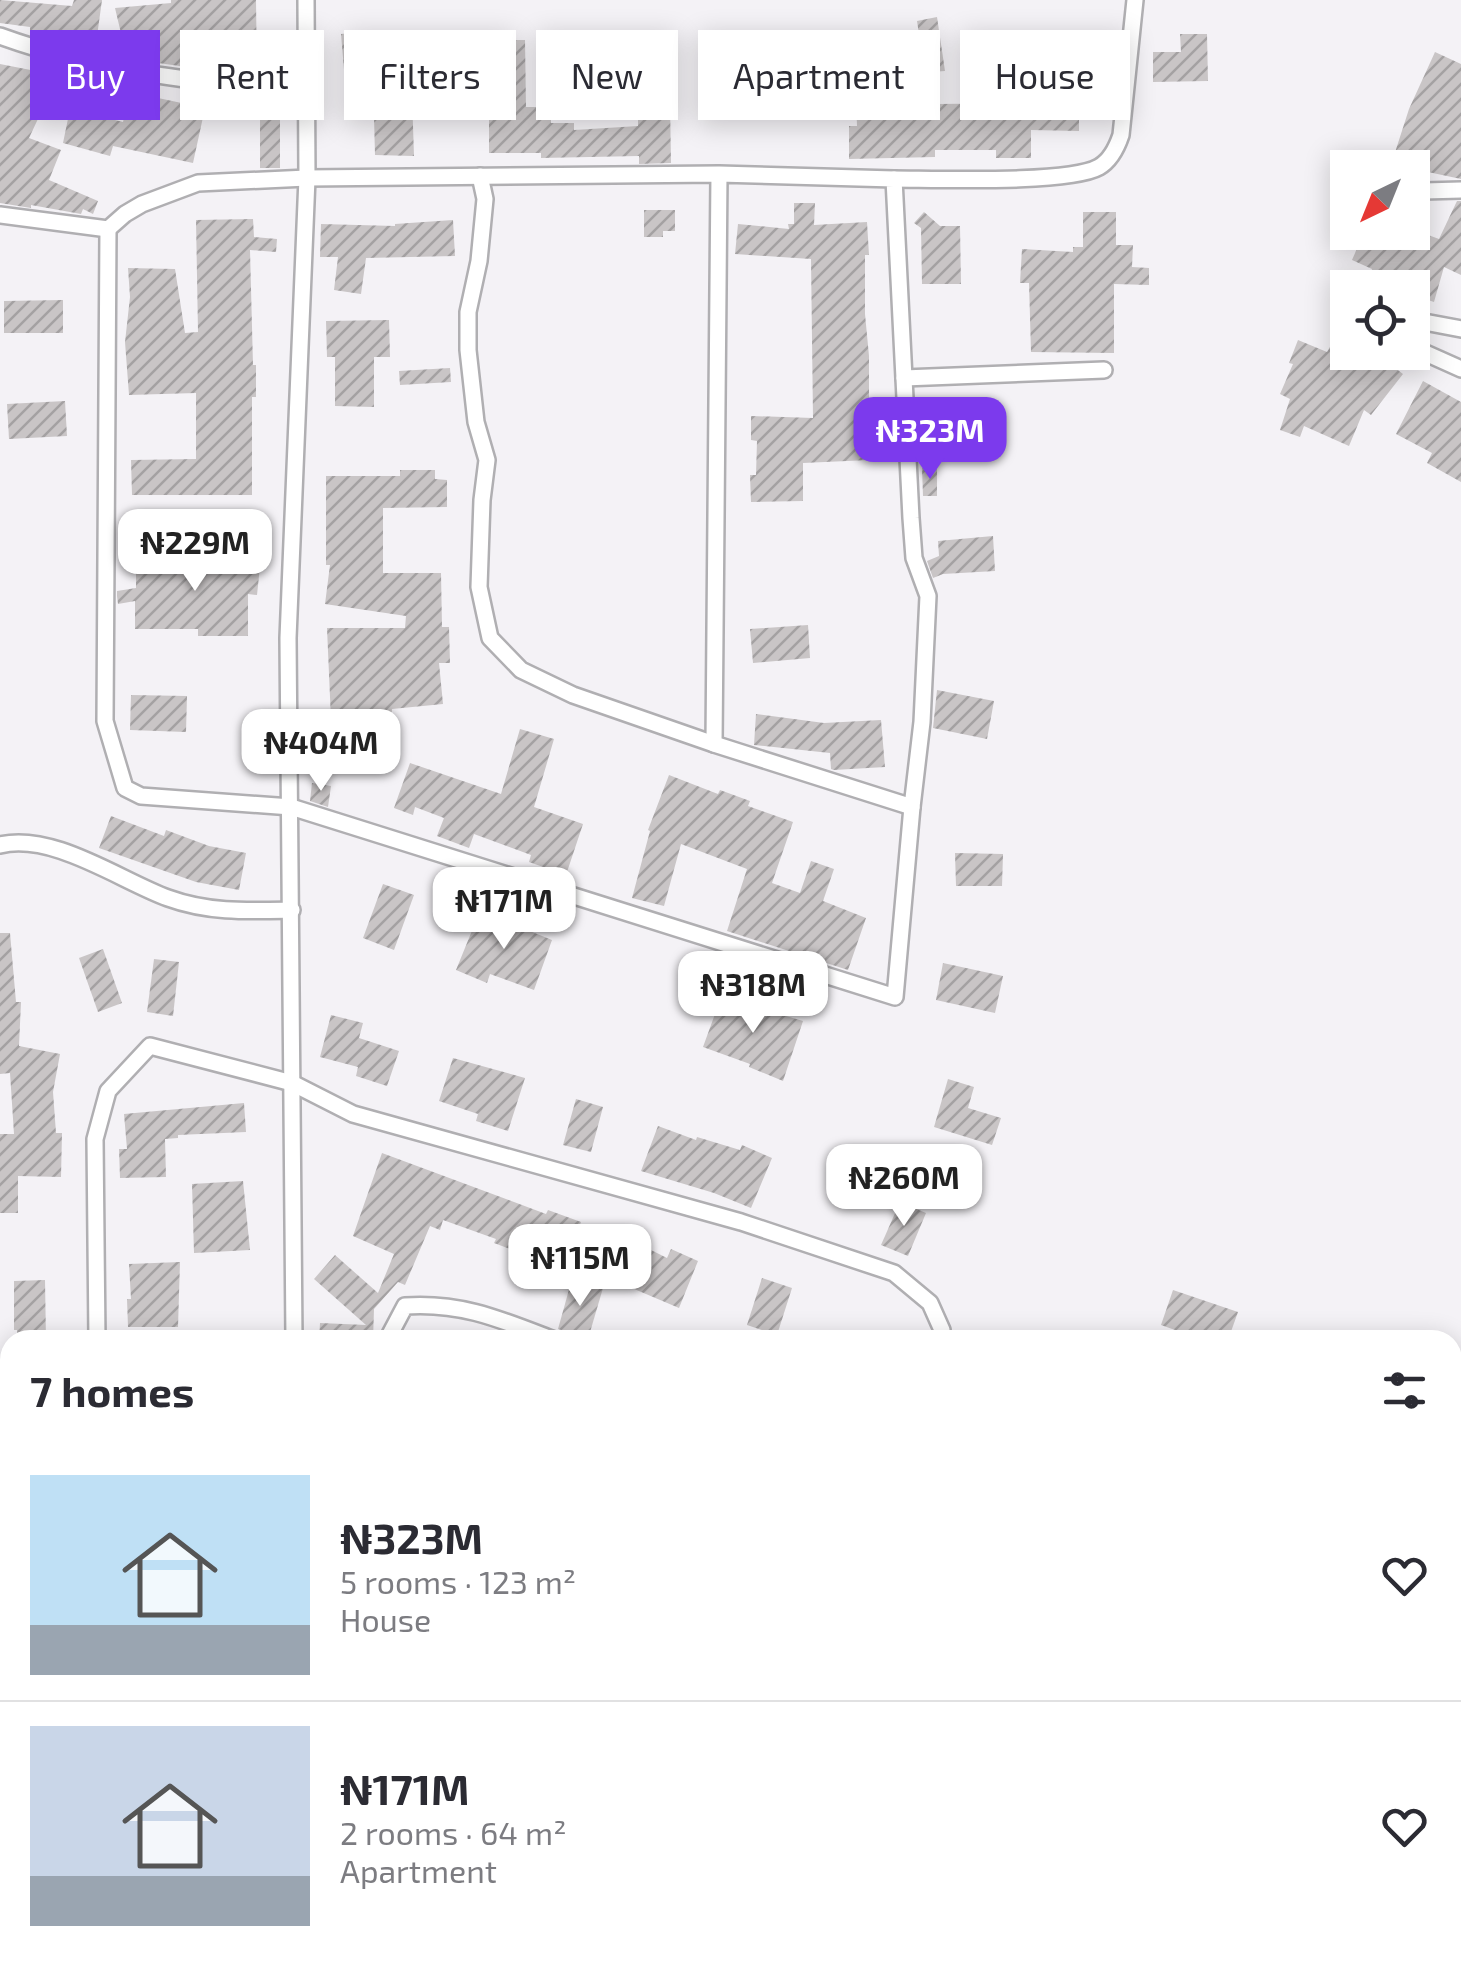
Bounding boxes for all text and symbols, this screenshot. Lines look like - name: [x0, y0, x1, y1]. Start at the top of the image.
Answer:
- chip: Buy: [30, 30, 160, 120]
- chip: Rent: [180, 30, 324, 120]
- chip: Filters: [344, 30, 516, 120]
- chip: New: [536, 30, 678, 120]
- chip: Apartment: [698, 30, 940, 120]
- chip: House: [960, 30, 1130, 120]
- north arrow: [1330, 150, 1430, 250]
- map controls: [1330, 150, 1430, 370]
- button: locate: [1330, 270, 1430, 370]
- pin: ₦323M: [860, 397, 1000, 482]
- text: ₦323M: [876, 410, 984, 448]
- pin: ₦229M: [125, 509, 265, 594]
- text: ₦229M: [140, 522, 250, 560]
- pin: ₦404M: [251, 709, 391, 794]
- text: ₦404M: [264, 722, 378, 760]
- pin: ₦171M: [434, 867, 574, 952]
- text: ₦171M: [455, 880, 553, 918]
- pin: ₦318M: [683, 951, 823, 1036]
- text: ₦318M: [700, 964, 806, 1002]
- pin: ₦260M: [834, 1144, 974, 1229]
- text: ₦260M: [848, 1157, 960, 1195]
- pin: ₦115M: [510, 1224, 650, 1309]
- text: ₦115M: [530, 1237, 630, 1275]
- icon: filters: [1377, 1363, 1432, 1418]
- text: 7 homes: [30, 1365, 194, 1415]
- text: ₦323M: [340, 1512, 483, 1562]
- icon: home: [110, 1515, 230, 1635]
- icon: heart: [1377, 1548, 1432, 1603]
- text: 5 rooms · 123 m²: [340, 1562, 576, 1600]
- text: House: [340, 1600, 431, 1638]
- text: ₦171M: [340, 1763, 469, 1813]
- icon: home: [110, 1766, 230, 1886]
- icon: heart: [1377, 1799, 1432, 1854]
- text: 2 rooms · 64 m²: [340, 1813, 566, 1851]
- text: Apartment: [340, 1851, 497, 1889]

